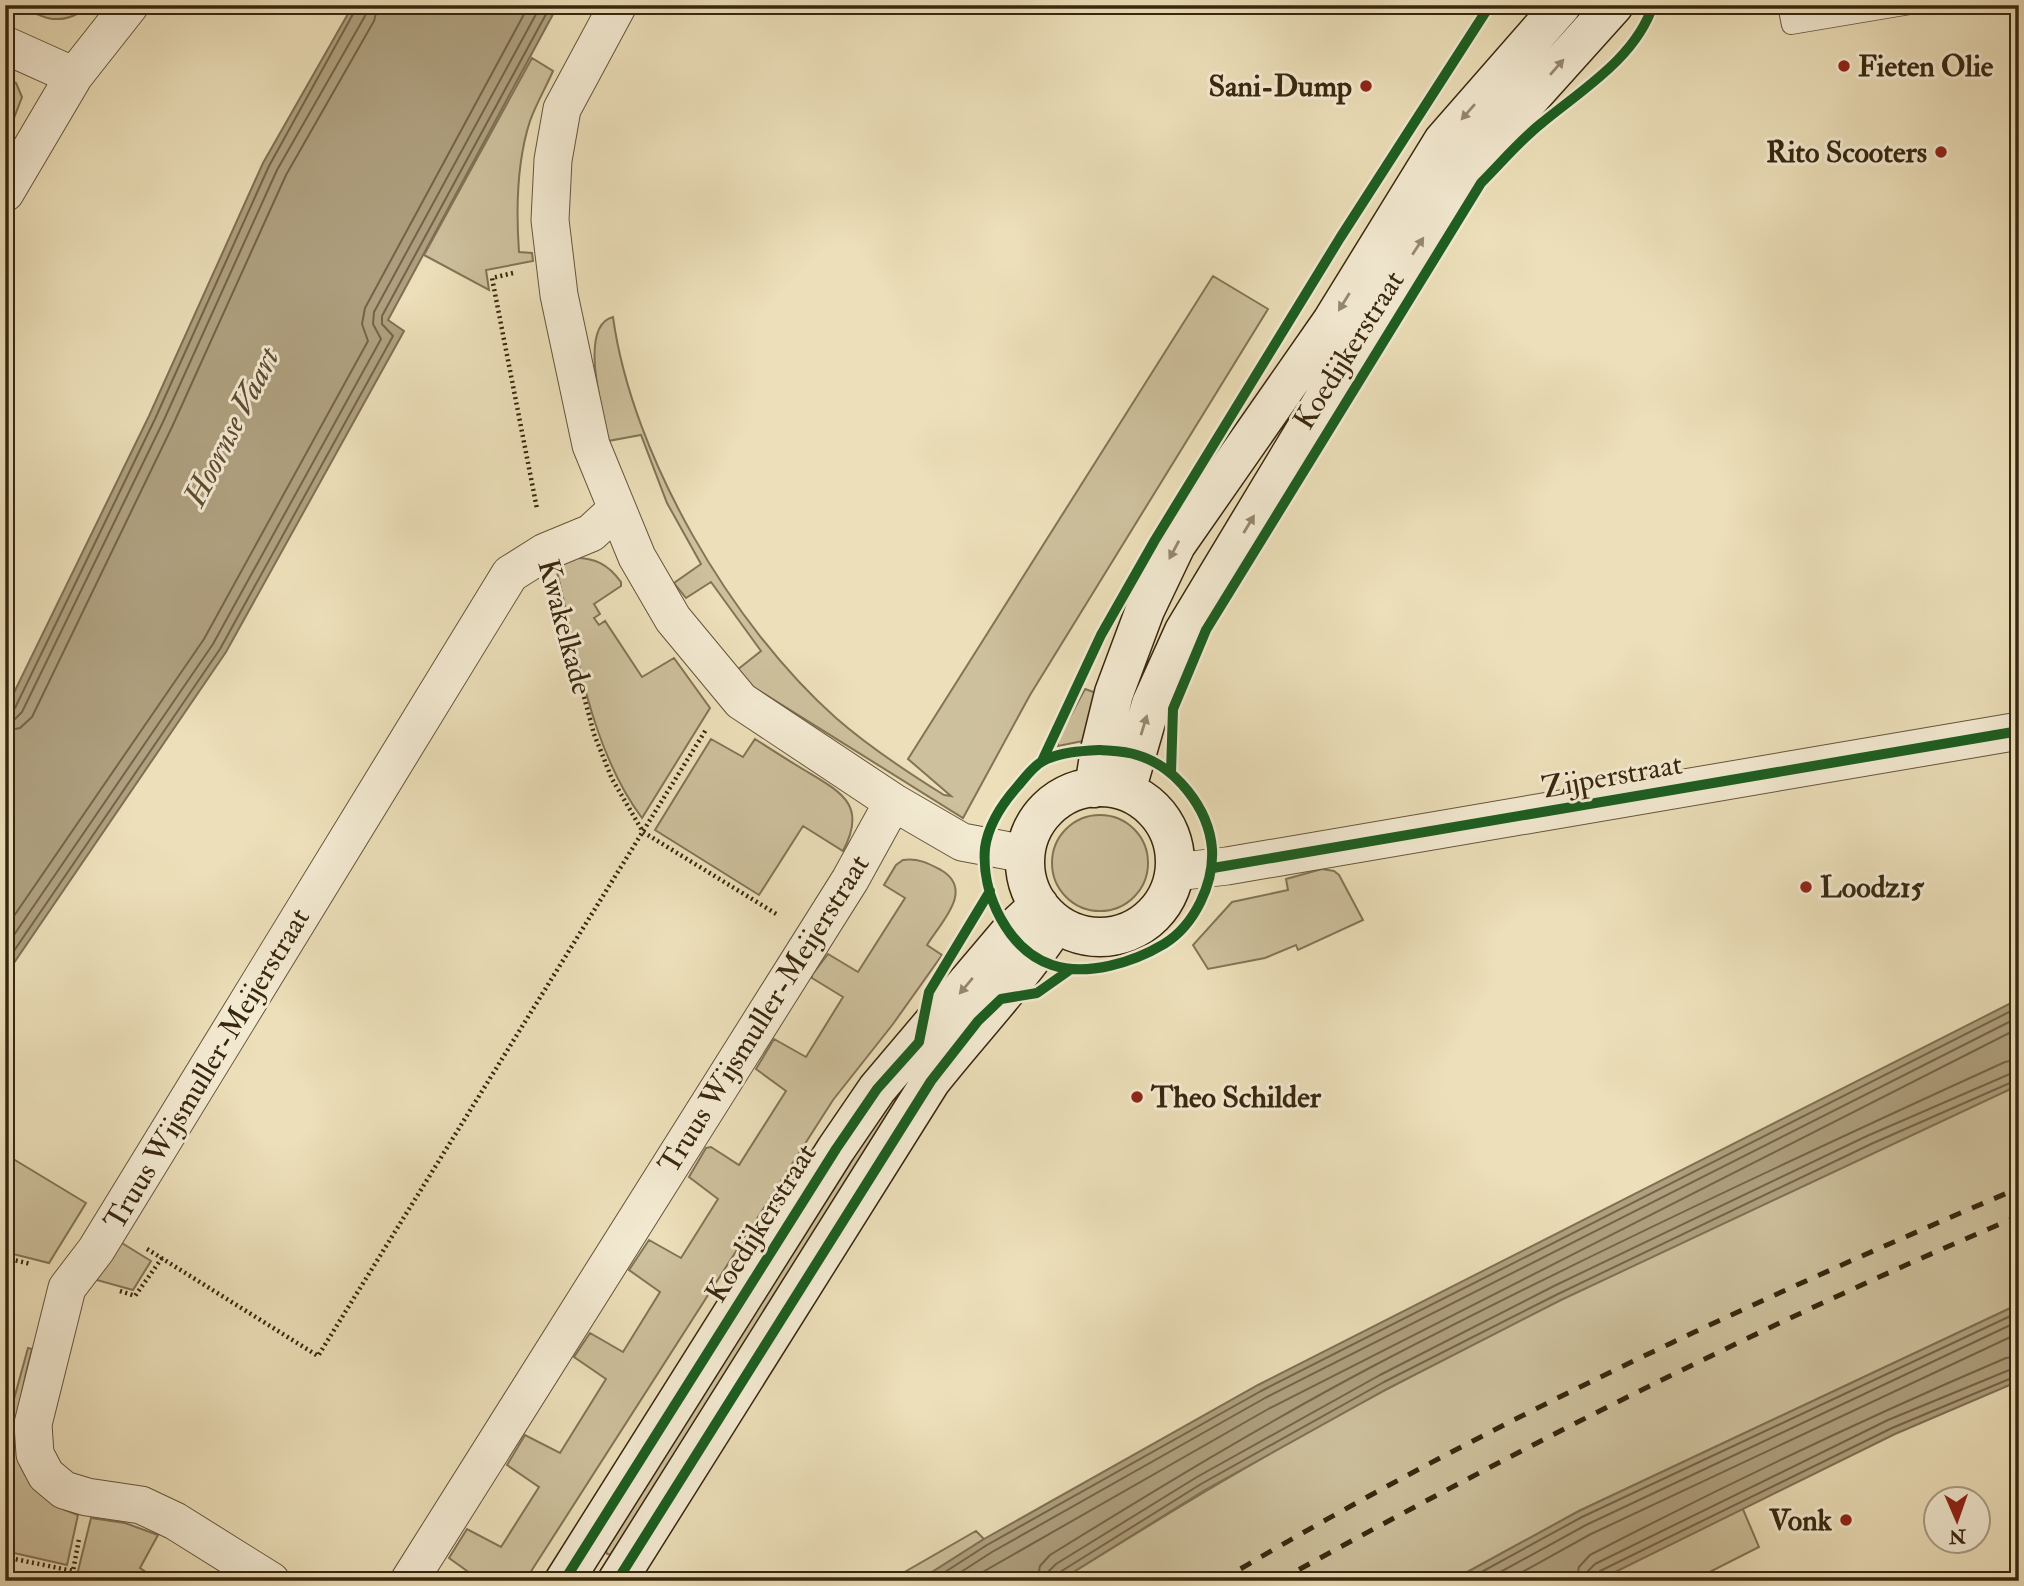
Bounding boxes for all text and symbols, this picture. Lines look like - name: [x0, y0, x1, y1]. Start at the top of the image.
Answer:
- place label: Fieten Olie: [1858, 48, 1994, 85]
- one-way arrow: [1549, 58, 1565, 76]
- marker: Fieten Olie: [1836, 58, 1852, 74]
- place label: Sani-Dump: [1209, 68, 1352, 105]
- marker: Sani-Dump: [1358, 78, 1374, 94]
- one-way arrow: [1460, 103, 1476, 121]
- place label: Rito Scooters: [1766, 134, 1927, 171]
- marker: Rito Scooters: [1933, 144, 1949, 160]
- one-way arrow: [1412, 237, 1425, 256]
- street label: Koedijkerstraat: [1286, 264, 1413, 436]
- one-way arrow: [1337, 292, 1350, 311]
- water label: Hoornse Vaart: [174, 339, 290, 515]
- one-way arrow: [1242, 515, 1255, 534]
- one-way arrow: [1168, 540, 1180, 560]
- street label: Kwakelkade: [529, 555, 601, 699]
- one-way arrow: [1139, 715, 1150, 736]
- street label: Zijperstraat: [1539, 745, 1685, 807]
- street label: Truus Wijsmuller-Meijerstraat: [651, 848, 878, 1180]
- place label: Loodz15: [1820, 869, 1925, 906]
- marker: Loodz15: [1798, 879, 1814, 895]
- street label: Truus Wijsmuller-Meijerstraat: [96, 901, 318, 1237]
- one-way arrow: [959, 977, 974, 994]
- place label: Theo Schilder: [1150, 1079, 1322, 1116]
- marker: Theo Schilder: [1129, 1089, 1145, 1105]
- street label: Koedijkerstraat: [698, 1137, 825, 1309]
- north arrow: [1923, 1484, 1993, 1554]
- place label: Vonk: [1768, 1502, 1833, 1539]
- marker: Vonk: [1838, 1512, 1854, 1528]
- text: N: [1948, 1524, 1967, 1548]

